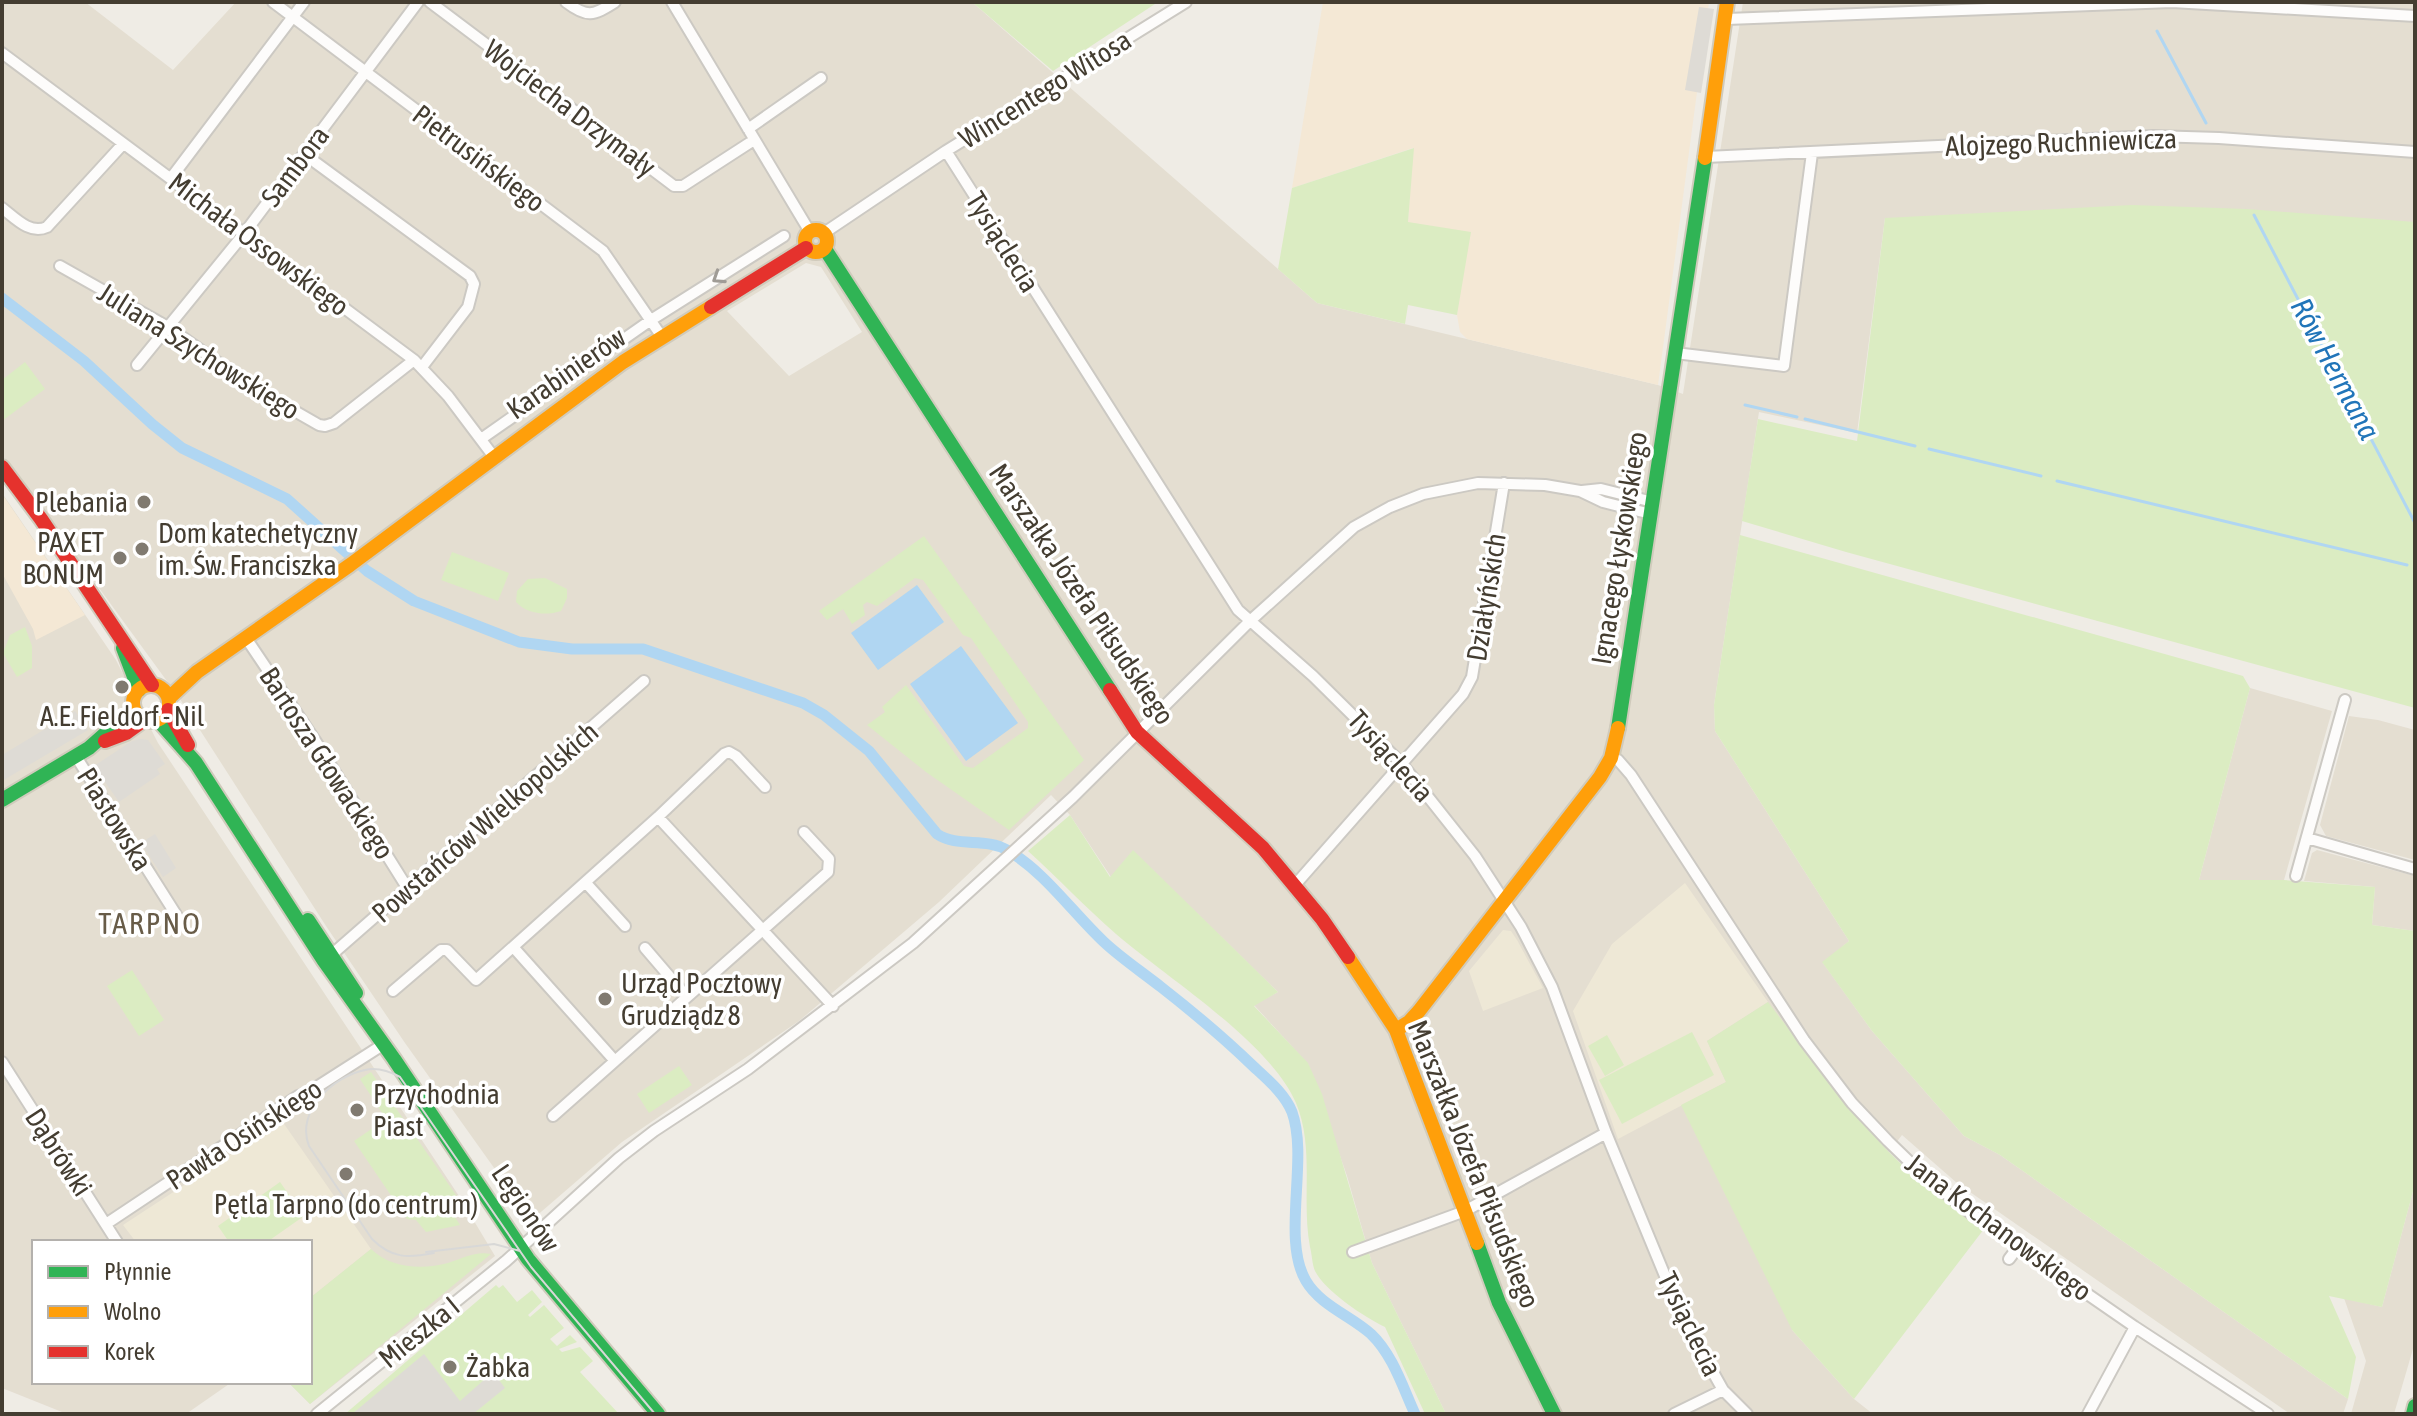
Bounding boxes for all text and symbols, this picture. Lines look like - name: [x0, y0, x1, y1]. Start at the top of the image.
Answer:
- street label: Wincentego Witosa: [953, 23, 1137, 155]
- street label: Wojciecha Drzymały: [478, 33, 662, 183]
- street label: Pietrusińskiego: [407, 98, 551, 218]
- street label: Sambora: [255, 120, 335, 212]
- street label: Alojzego Ruchniewicza: [1945, 122, 2177, 162]
- street label: Michała Ossowskiego: [163, 166, 355, 322]
- street label: Tysiąclecia: [960, 186, 1046, 298]
- one-way arrow: [712, 268, 726, 283]
- street label: Juliana Szychowskiego: [92, 276, 306, 426]
- water label: Rów Hermana: [2285, 292, 2387, 445]
- street label: Karabinierów: [501, 320, 632, 425]
- street label: Ignacego Łyskowskiego: [1585, 429, 1653, 667]
- street label: Marszałka Józefa Piłsudskiego: [983, 458, 1181, 730]
- place label: Plebania: [35, 486, 128, 518]
- marker: Plebania: [135, 493, 153, 511]
- place label: Dom katechetyczny im. Św. Franciszka: [158, 517, 358, 581]
- place label: PAX ET BONUM: [23, 526, 104, 590]
- street label: Działyńskich: [1460, 531, 1512, 663]
- marker: Dom katechetyczny im. Św. Franciszka: [133, 540, 151, 558]
- marker: PAX ET BONUM: [111, 549, 129, 567]
- street label: Bartosza Głowackiego: [253, 661, 401, 865]
- marker: A.E. Fieldorf - Nil: [113, 678, 131, 696]
- place label: A.E. Fieldorf - Nil: [40, 700, 205, 732]
- street label: Tysiąclecia: [1342, 704, 1440, 808]
- street label: Powstańców Wielkopolskich: [366, 715, 604, 929]
- street label: Piastowska: [71, 762, 159, 876]
- district label: TARPNO: [98, 906, 202, 940]
- place label: Urząd Pocztowy Grudziądz 8: [621, 967, 782, 1031]
- marker: Urząd Pocztowy Grudziądz 8: [596, 990, 614, 1008]
- street label: Marszałka Józefa Piłsudskiego: [1402, 1015, 1546, 1313]
- street label: Pawła Osińskiego: [160, 1072, 328, 1196]
- place label: Przychodnia Piast: [373, 1078, 500, 1142]
- marker: Przychodnia Piast: [348, 1101, 366, 1119]
- street label: Dąbrówki: [19, 1102, 99, 1202]
- street label: Jana Kochanowskiego: [1900, 1147, 2098, 1307]
- street label: Legionów: [485, 1158, 567, 1258]
- marker: Pętla Tarpno (do centrum): [337, 1165, 355, 1183]
- place label: Pętla Tarpno (do centrum): [214, 1188, 478, 1220]
- legend: [32, 1240, 312, 1384]
- text: Płynnie: [104, 1258, 171, 1285]
- street label: Tysiąclecia: [1651, 1267, 1729, 1381]
- street label: Mieszka I: [372, 1290, 466, 1374]
- text: Wolno: [104, 1298, 161, 1325]
- text: Korek: [104, 1338, 156, 1365]
- place label: Żabka: [466, 1351, 530, 1383]
- marker: Żabka: [441, 1358, 459, 1376]

